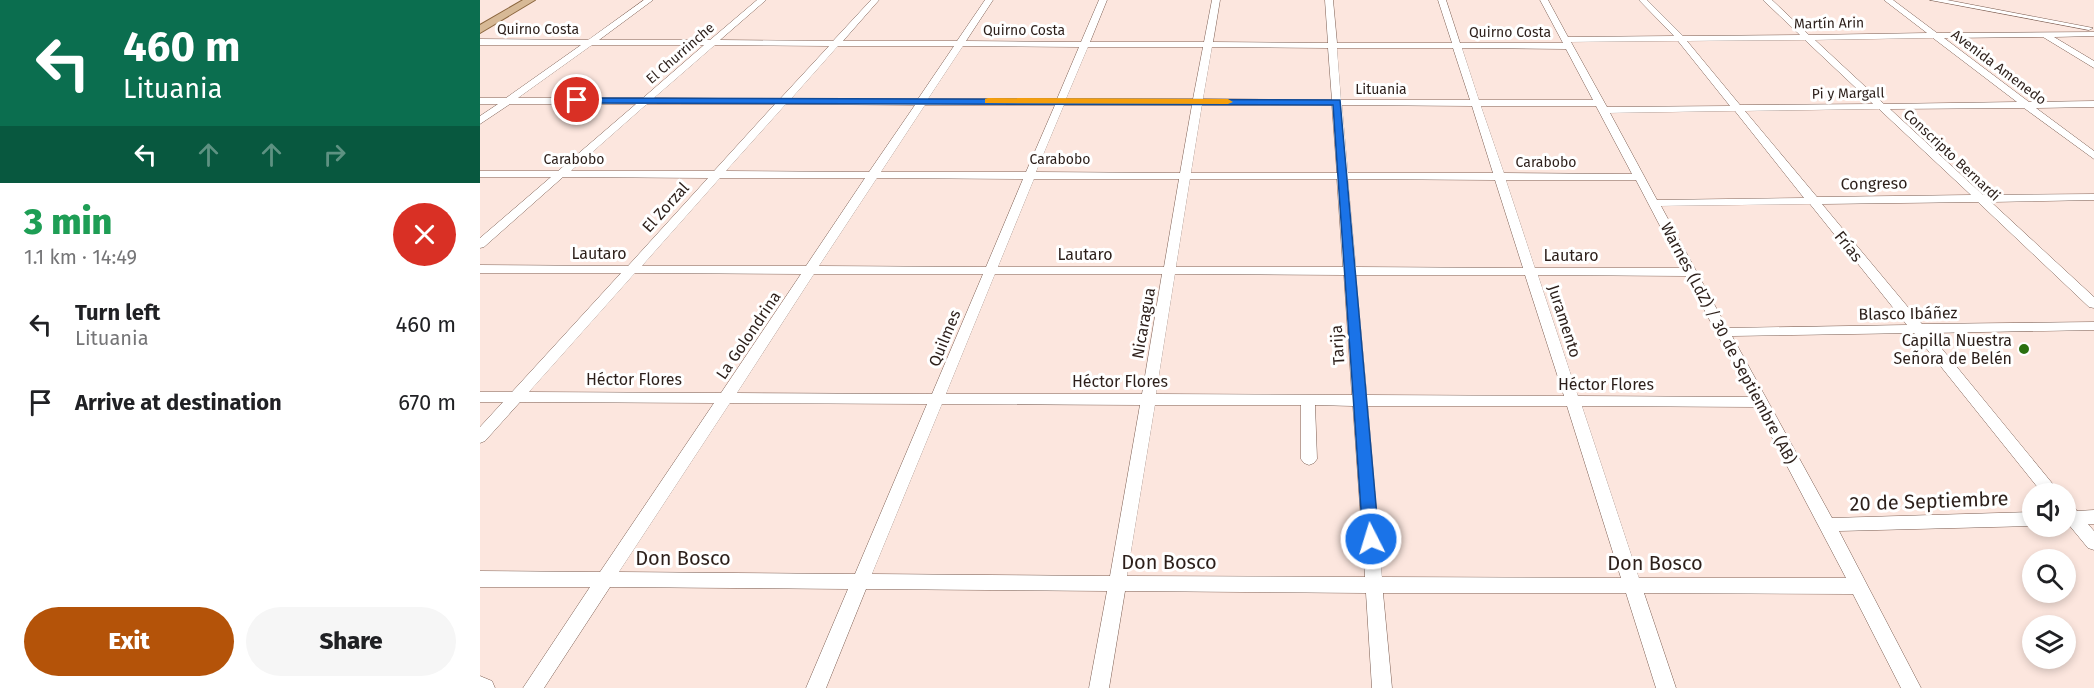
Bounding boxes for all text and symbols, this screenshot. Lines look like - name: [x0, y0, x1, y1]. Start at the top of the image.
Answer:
- street label: Martín Arin: [1794, 14, 1864, 33]
- street label: El Churrinche: [643, 19, 718, 88]
- street label: Quirno Costa: [497, 21, 579, 38]
- text: 460 m: [123, 22, 240, 72]
- street label: Quirno Costa: [983, 22, 1065, 39]
- icon: left: [24, 24, 102, 102]
- street label: Quirno Costa: [1469, 24, 1551, 41]
- street label: Avenida Amenedo: [1948, 26, 2049, 109]
- text: Lituania: [123, 73, 222, 105]
- pin: [551, 74, 602, 125]
- street label: Lituania: [1355, 81, 1407, 98]
- icon: arrive: [560, 83, 593, 116]
- street label: Pi y Margall: [1811, 84, 1885, 103]
- street label: Conscripto Bernardi: [1900, 106, 2004, 205]
- icon: left: [129, 138, 162, 171]
- icon: ahead: [192, 138, 225, 171]
- icon: ahead: [255, 138, 288, 171]
- icon: right: [318, 138, 351, 171]
- street label: Carabobo: [544, 151, 604, 168]
- street label: Carabobo: [1030, 151, 1090, 168]
- street label: Carabobo: [1516, 154, 1576, 171]
- street label: Congreso: [1840, 173, 1908, 194]
- street label: El Zorzal: [638, 178, 693, 236]
- text: 3 min: [24, 200, 112, 244]
- button: close: [393, 203, 456, 266]
- street label: Warnes (LdZ) / 30 de Septiembre (AB): [1657, 219, 1801, 467]
- street label: Frías: [1831, 227, 1867, 266]
- street label: Lautaro: [571, 244, 627, 263]
- text: 1.1 km · 14:49: [24, 245, 137, 269]
- street label: Lautaro: [1057, 245, 1113, 264]
- street label: Lautaro: [1543, 246, 1599, 265]
- street label: Juramento: [1544, 282, 1585, 360]
- street label: Nicaragua: [1128, 286, 1159, 360]
- street label: La Golondrina: [712, 288, 785, 383]
- text: Turn left: [75, 299, 160, 326]
- street label: Blasco Ibáñez: [1858, 303, 1958, 324]
- street label: Quilmes: [925, 307, 964, 369]
- icon: left: [24, 308, 57, 341]
- text: 460 m: [396, 311, 456, 338]
- street label: Tarija: [1327, 324, 1348, 366]
- text: Lituania: [75, 326, 149, 350]
- place label: Capilla Nuestra Señora de Belén: [1894, 331, 2012, 368]
- marker: Capilla Nuestra Señora de Belén: [2017, 342, 2031, 356]
- street label: Héctor Flores: [586, 370, 682, 389]
- street label: Héctor Flores: [1072, 372, 1168, 391]
- street label: Héctor Flores: [1558, 375, 1654, 394]
- icon: arrive: [24, 386, 57, 419]
- text: Arrive at destination: [75, 389, 282, 416]
- text: 670 m: [398, 389, 456, 416]
- map controls: [2022, 483, 2076, 669]
- button: sound: [2022, 483, 2076, 537]
- street label: 20 de Septiembre: [1849, 486, 2009, 516]
- position arrow: [1339, 507, 1403, 571]
- street label: Don Bosco: [635, 546, 731, 570]
- button: search: [2022, 549, 2076, 603]
- street label: Don Bosco: [1121, 550, 1217, 574]
- street label: Don Bosco: [1607, 551, 1703, 575]
- button: Exit: [24, 607, 234, 676]
- button: Share: [246, 607, 456, 676]
- button: layers: [2022, 615, 2076, 669]

